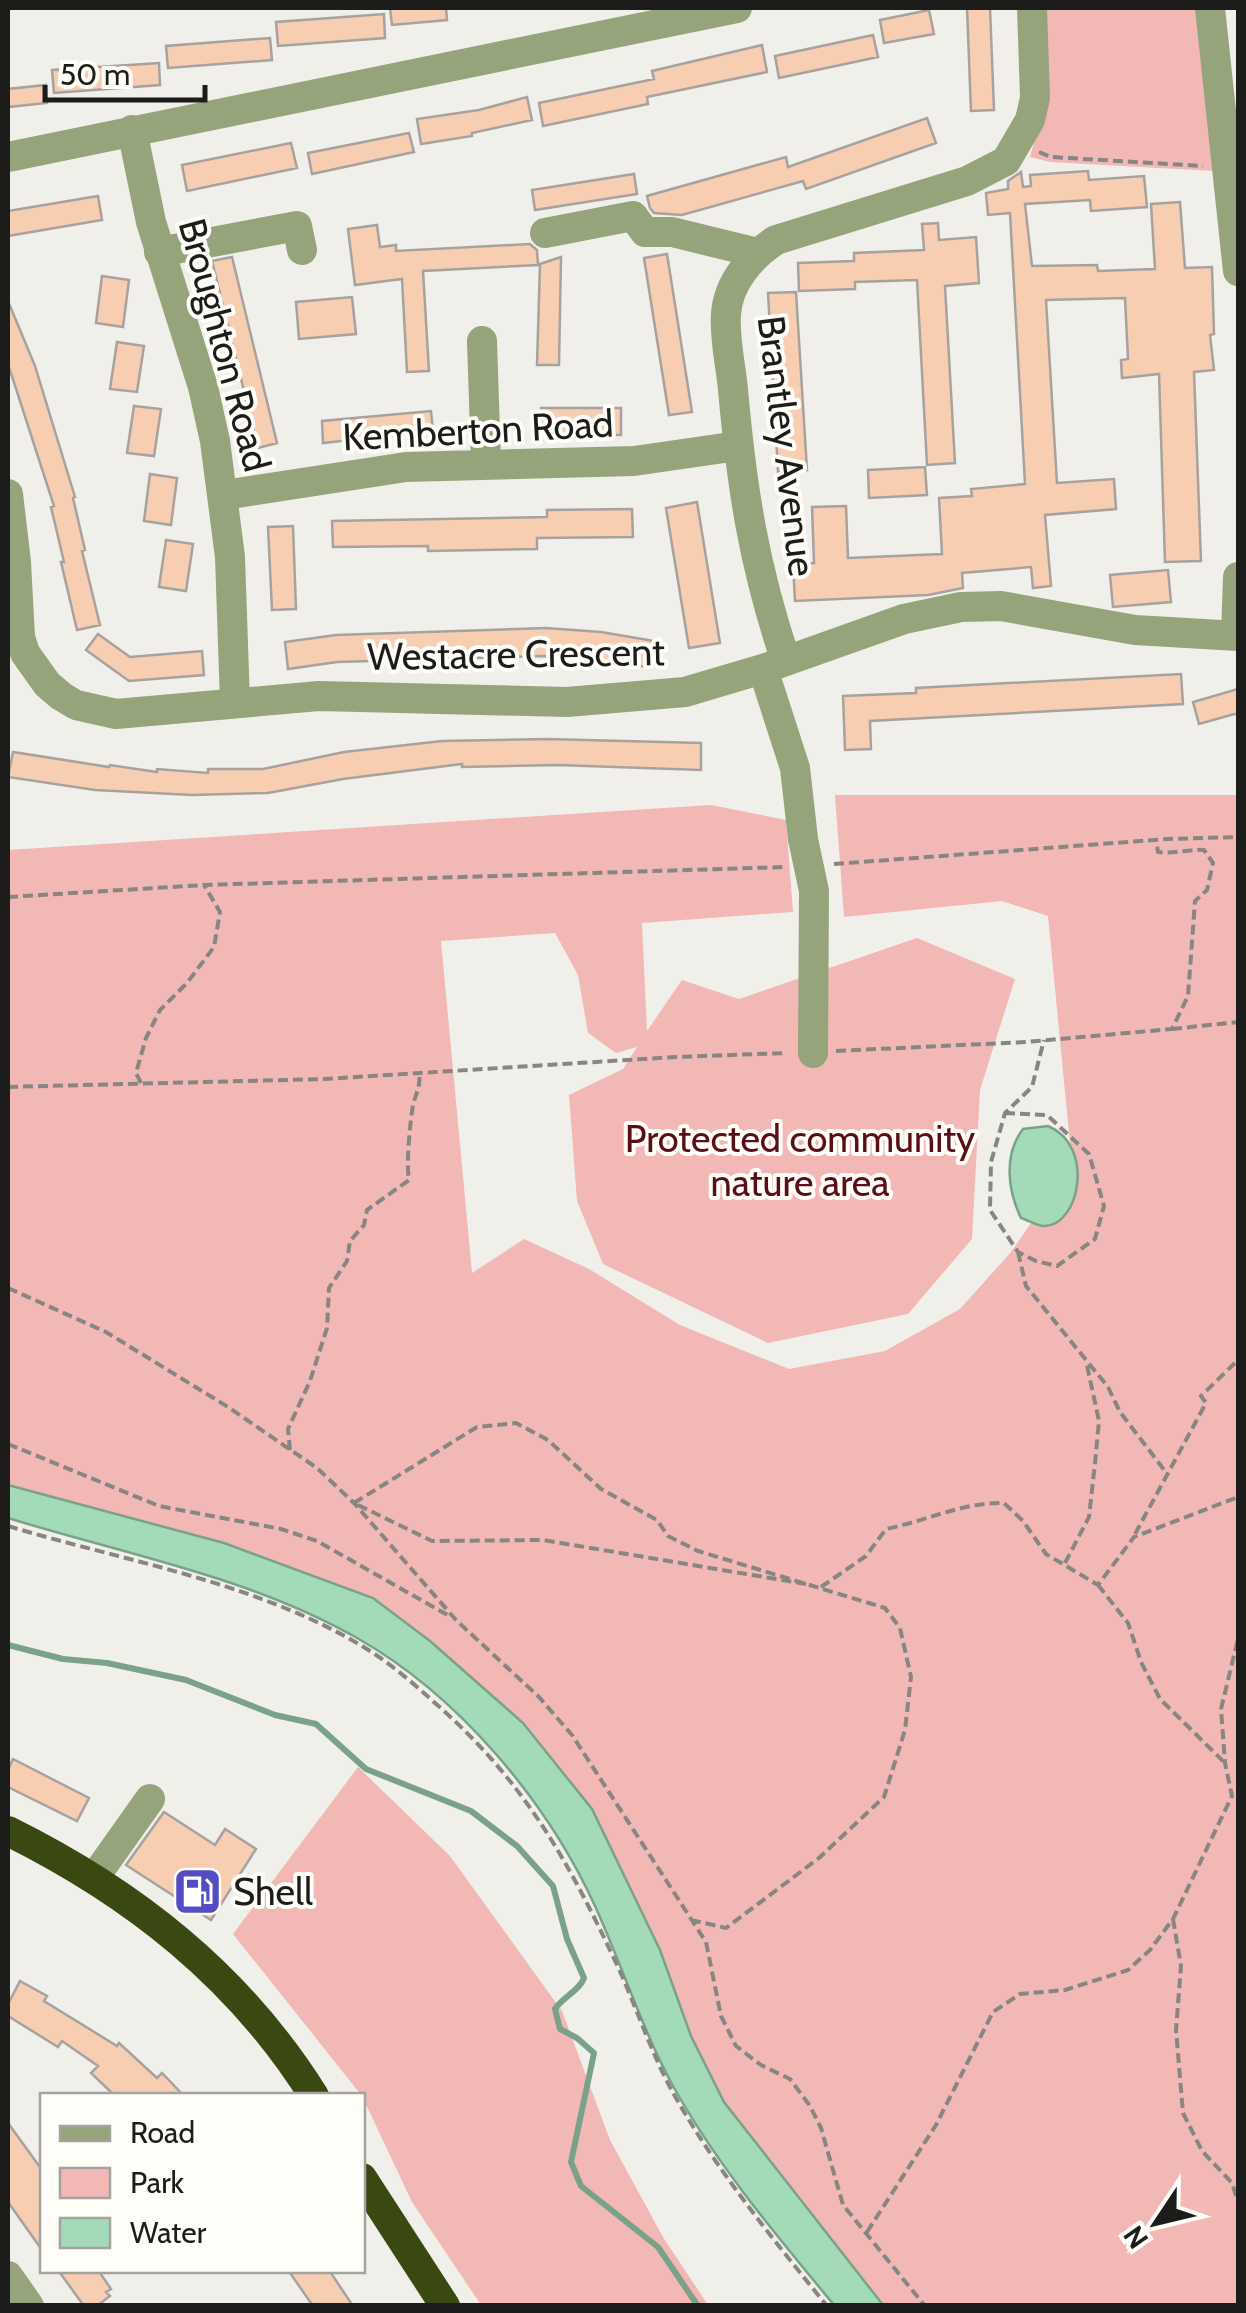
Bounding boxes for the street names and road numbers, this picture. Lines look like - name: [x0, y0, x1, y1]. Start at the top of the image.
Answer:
- street label: Broughton Road: [169, 213, 281, 477]
- street label: Brantley Avenue: [748, 313, 826, 579]
- street label: Kemberton Road: [341, 399, 615, 461]
- street label: Westacre Crescent: [367, 628, 665, 680]

